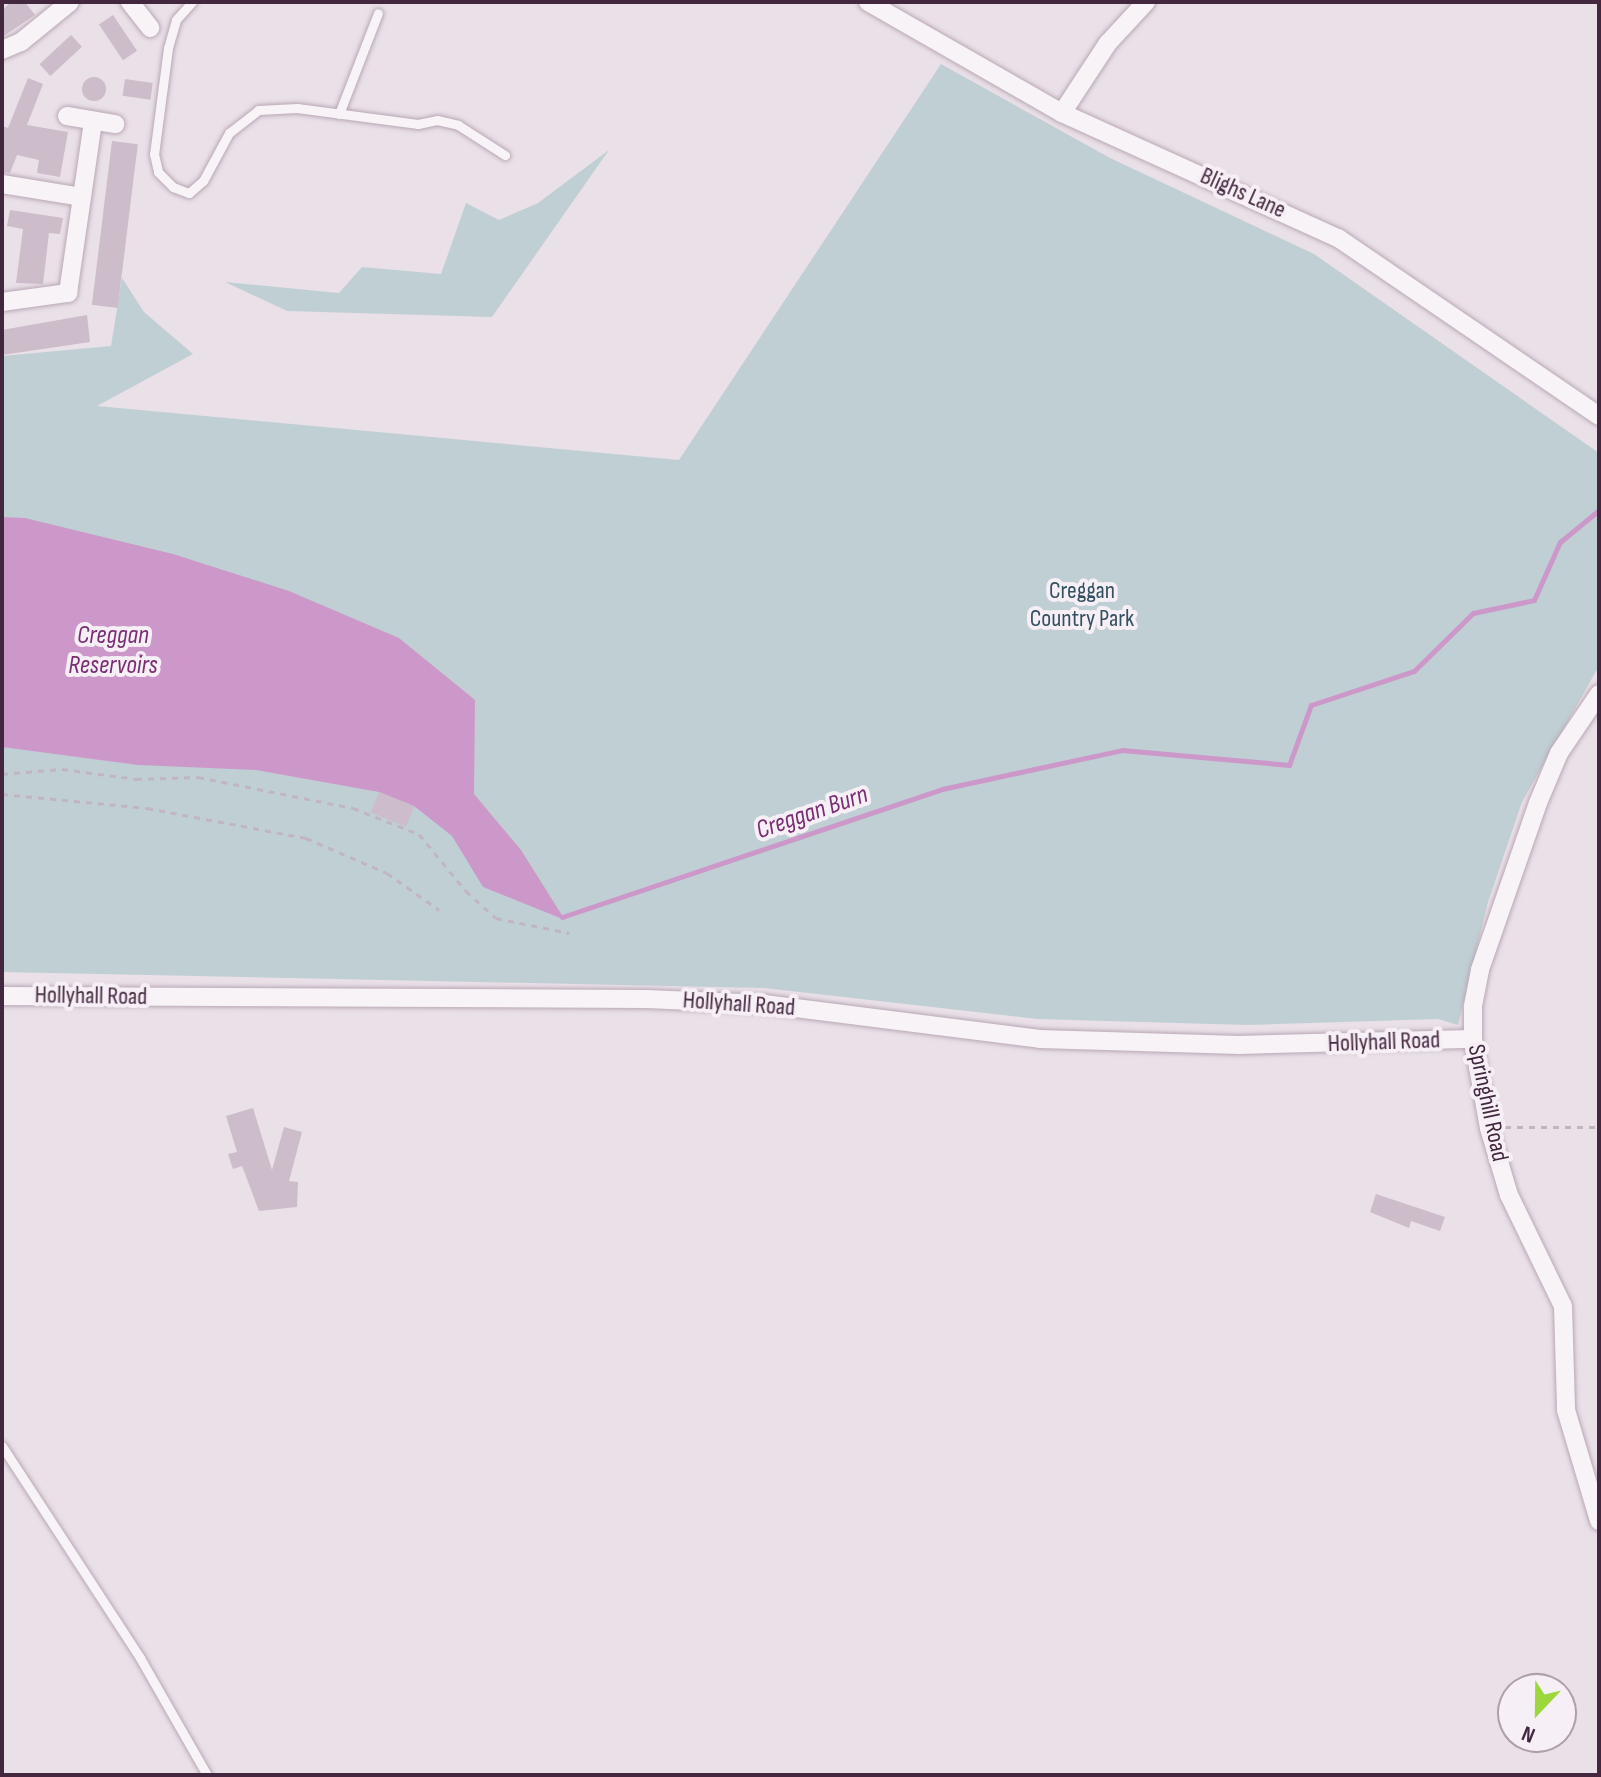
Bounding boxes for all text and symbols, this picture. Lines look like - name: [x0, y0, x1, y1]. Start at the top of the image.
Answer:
- street label: Blighs Lane: [1196, 161, 1290, 225]
- park label: Creggan Country Park: [1030, 577, 1134, 633]
- water label: Creggan Reservoirs: [68, 620, 158, 682]
- water label: Creggan Burn: [752, 779, 872, 847]
- street label: Hollyhall Road: [34, 981, 148, 1011]
- street label: Hollyhall Road: [682, 986, 796, 1022]
- street label: Hollyhall Road: [1327, 1026, 1441, 1058]
- street label: Springhill Road: [1462, 1042, 1514, 1164]
- north arrow: [1497, 1673, 1577, 1753]
- text: N: [1518, 1719, 1539, 1749]

